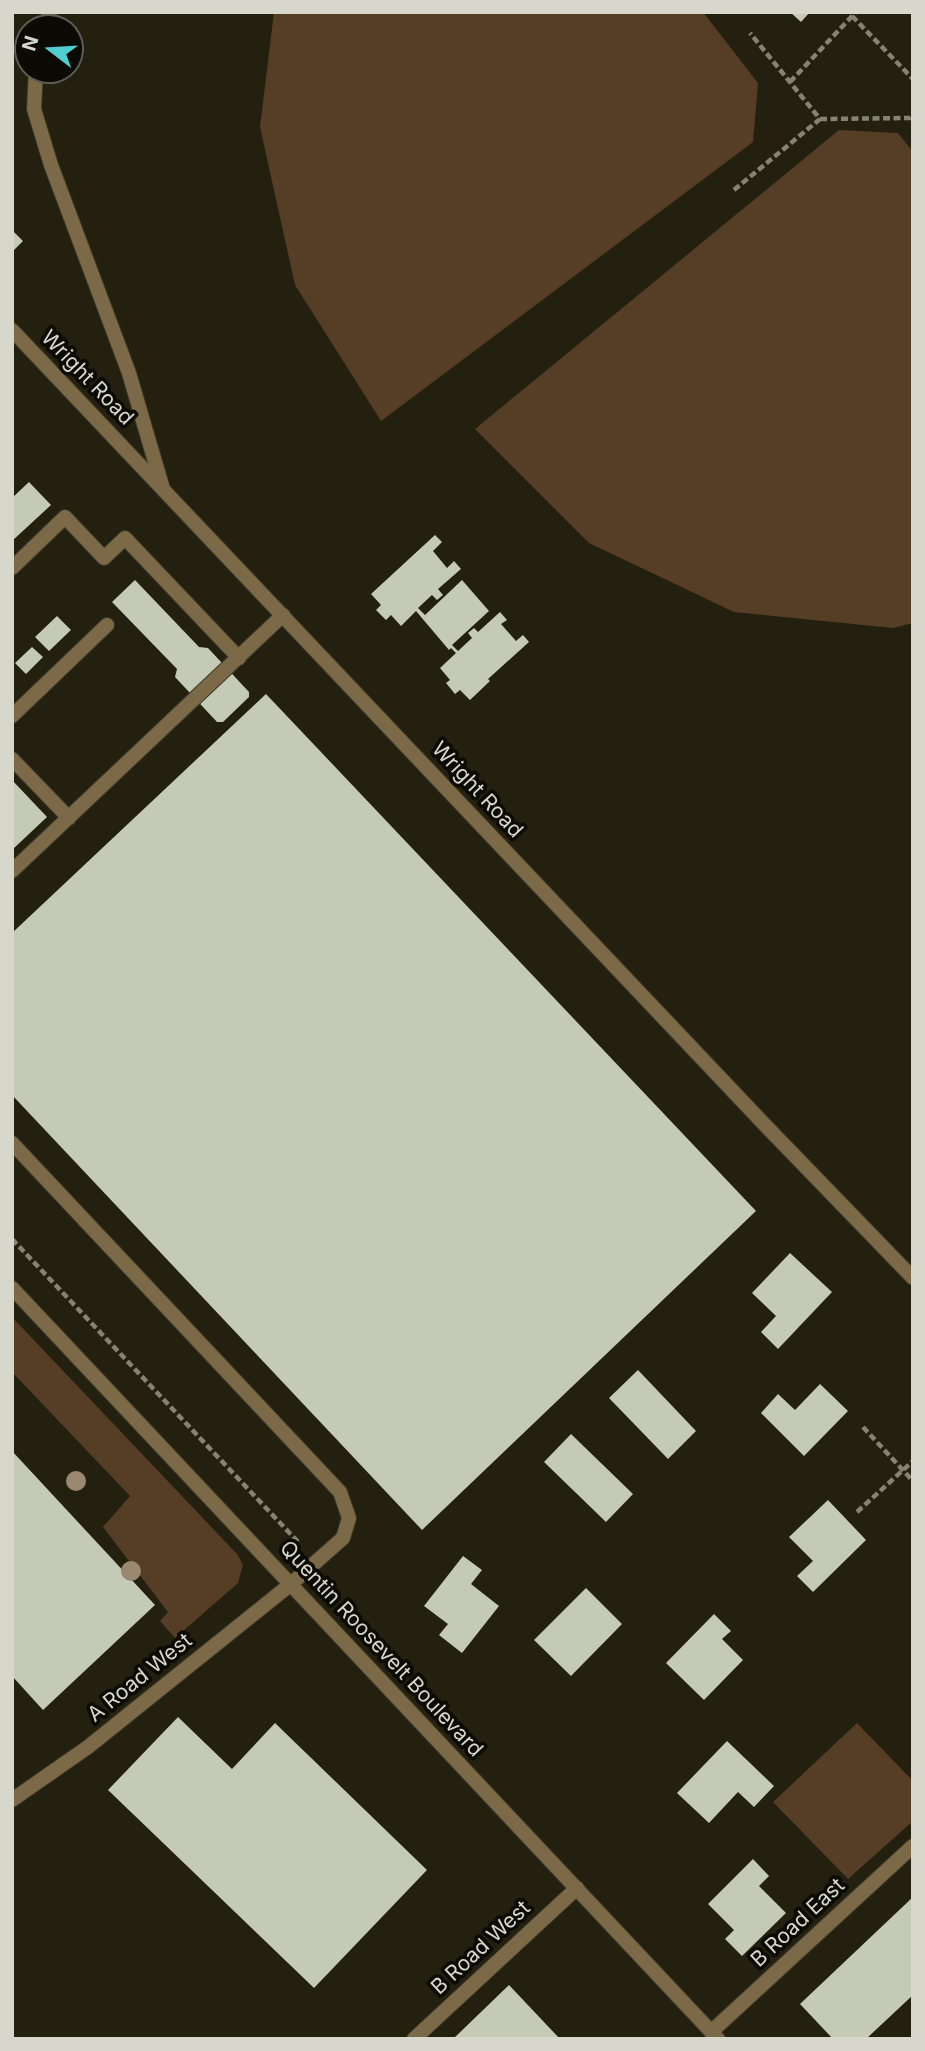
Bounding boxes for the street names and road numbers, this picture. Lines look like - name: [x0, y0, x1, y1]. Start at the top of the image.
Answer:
- street label: Wright Road: [36, 325, 138, 431]
- street label: Wright Road: [426, 737, 528, 843]
- street label: Quentin Roosevelt Boulevard: [274, 1536, 488, 1762]
- street label: A Road West: [83, 1628, 197, 1728]
- street label: B Road East: [746, 1873, 850, 1973]
- street label: B Road West: [426, 1896, 536, 2000]

